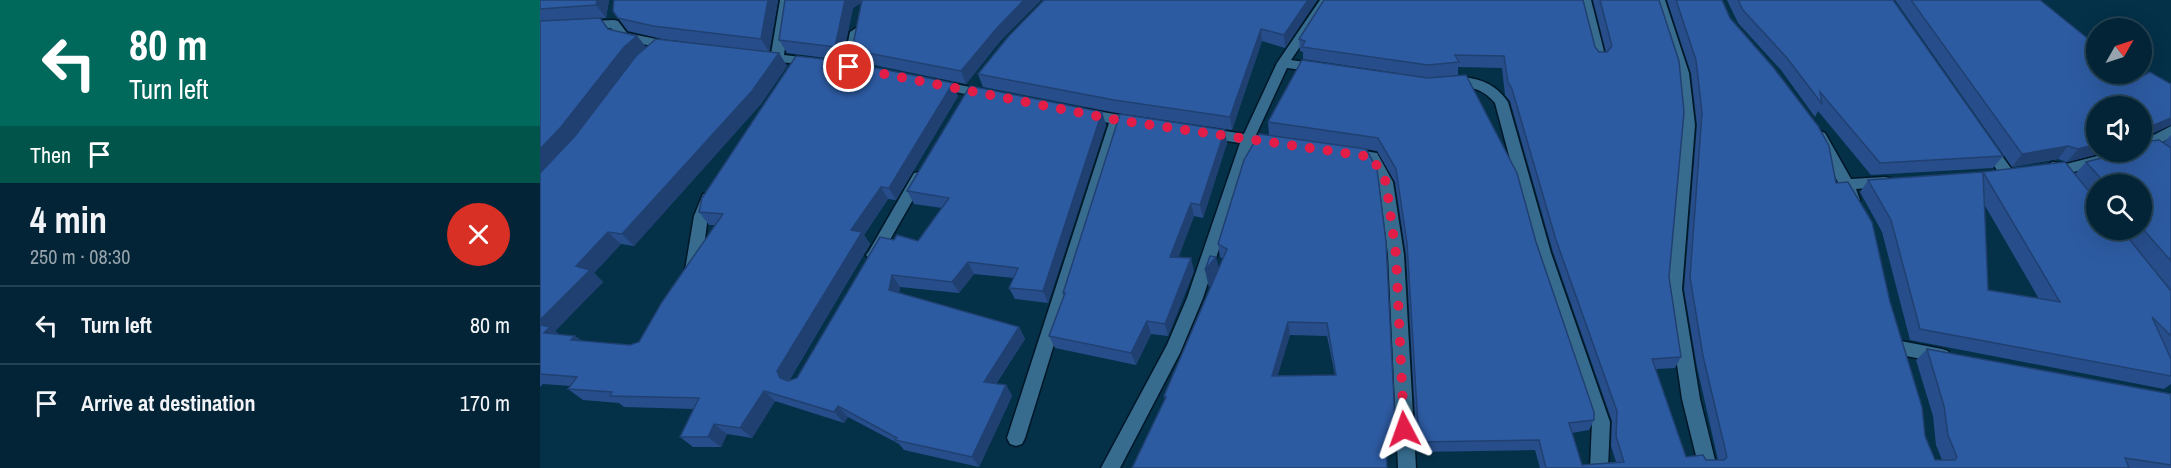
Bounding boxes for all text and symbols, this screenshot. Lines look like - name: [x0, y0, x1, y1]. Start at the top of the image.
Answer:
- text: 80 m: [129, 17, 208, 73]
- north arrow: [2086, 18, 2152, 84]
- map controls: [2086, 18, 2152, 240]
- icon: left: [30, 24, 108, 102]
- pin: [823, 41, 874, 92]
- icon: arrive: [832, 50, 865, 83]
- text: Turn left: [129, 71, 208, 107]
- button: sound: [2086, 96, 2152, 162]
- icon: arrive: [83, 138, 116, 171]
- text: Then: [30, 140, 71, 170]
- button: search: [2086, 174, 2152, 240]
- text: 4 min: [30, 196, 107, 244]
- button: close: [447, 203, 510, 266]
- text: 250 m · 08:30: [30, 243, 130, 270]
- icon: left: [30, 309, 63, 342]
- text: Turn left: [81, 310, 152, 340]
- text: 80 m: [470, 310, 510, 340]
- icon: arrive: [30, 387, 63, 420]
- text: Arrive at destination: [81, 388, 255, 418]
- text: 170 m: [460, 388, 510, 418]
- position arrow: [1372, 397, 1436, 461]

